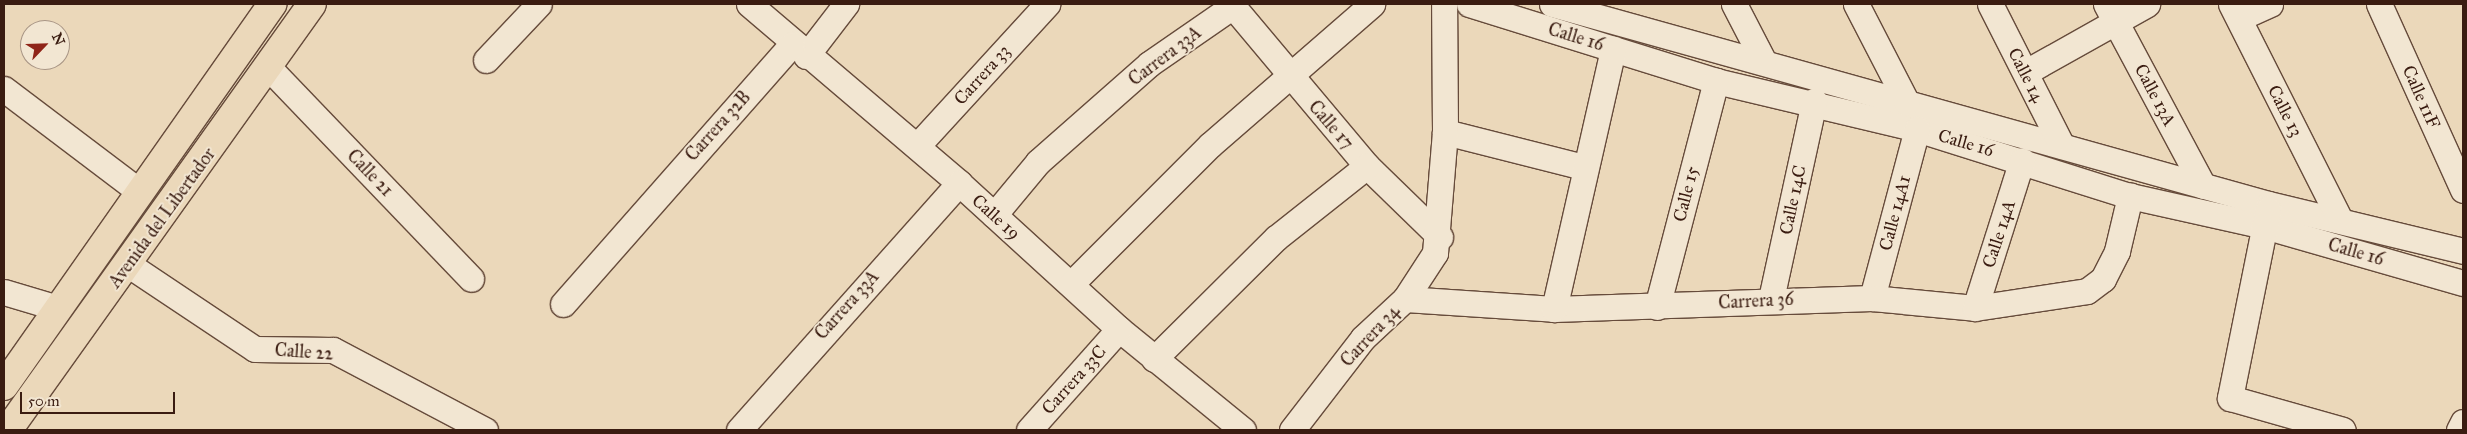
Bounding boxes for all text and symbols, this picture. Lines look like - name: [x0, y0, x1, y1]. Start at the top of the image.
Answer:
- street label: Calle 16: [1545, 18, 1607, 56]
- north arrow: [20, 20, 70, 70]
- street label: Carrera 33A: [1124, 22, 1206, 90]
- text: N: [48, 30, 68, 48]
- street label: Carrera 33: [949, 41, 1015, 109]
- street label: Calle 14: [2003, 44, 2049, 106]
- street label: Calle 13A: [2130, 60, 2180, 130]
- street label: Calle 11F: [2398, 62, 2444, 132]
- street label: Calle 13: [2263, 81, 2307, 141]
- street label: Carrera 32B: [681, 86, 755, 166]
- street label: Calle 17: [1304, 96, 1358, 154]
- street label: Calle 16: [1936, 125, 1996, 161]
- street label: Avenida del Libertador: [104, 144, 220, 292]
- street label: Calle 21: [342, 145, 398, 201]
- street label: Calle 14C: [1775, 163, 1811, 237]
- street label: Calle 15: [1669, 164, 1703, 224]
- street label: Calle 14A1: [1875, 173, 1915, 253]
- street label: Calle 19: [967, 190, 1025, 244]
- street label: Calle 14A: [1978, 197, 2020, 271]
- street label: Calle 16: [2326, 234, 2386, 270]
- street label: Carrera 33A: [810, 266, 884, 344]
- street label: Carrera 36: [1718, 288, 1794, 314]
- street label: Carrera 34: [1336, 301, 1404, 371]
- street label: Calle 22: [274, 339, 334, 365]
- street label: Carrera 33C: [1037, 341, 1111, 419]
- scale bar: [22, 382, 178, 414]
- text: 50 m: [28, 392, 60, 410]

